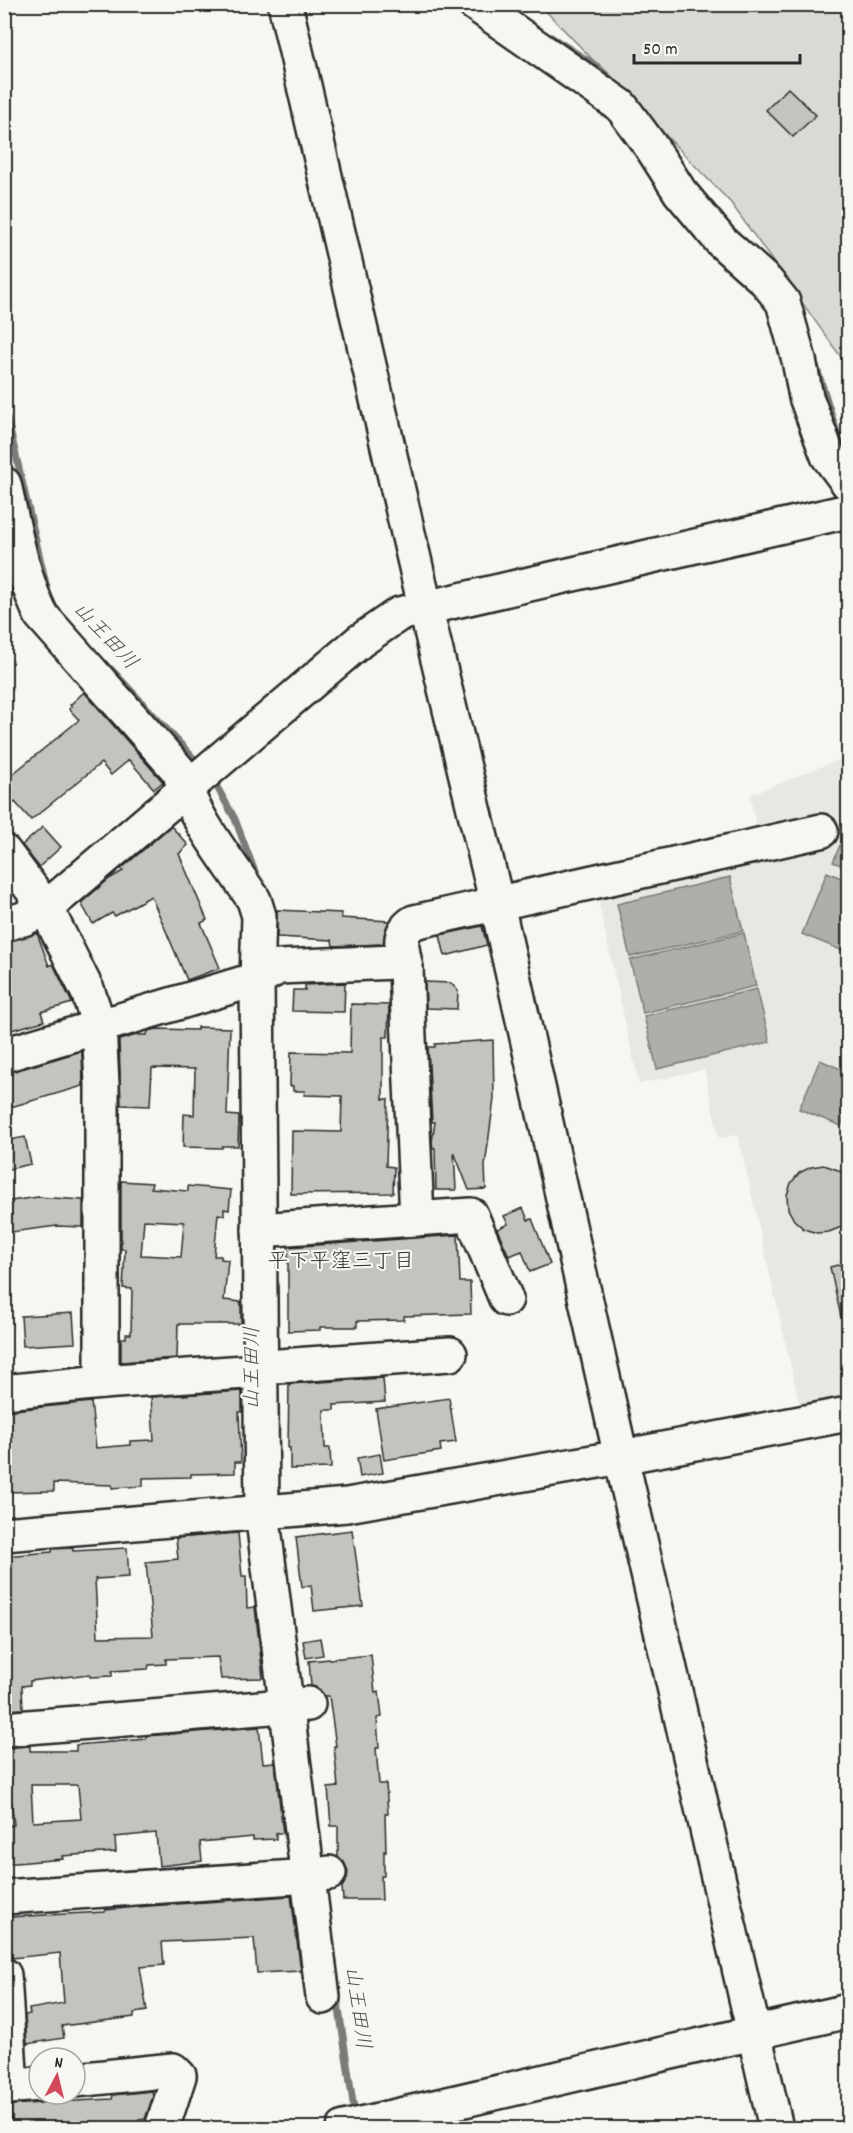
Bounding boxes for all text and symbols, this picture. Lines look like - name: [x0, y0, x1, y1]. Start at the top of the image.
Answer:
- scale bar: [634, 27, 800, 65]
- text: 50 m: [643, 38, 678, 63]
- water label: 山王田川: [64, 596, 144, 678]
- district label: 平下平窪三丁目: [268, 1248, 415, 1278]
- water label: 山王田川: [239, 1326, 269, 1410]
- water label: 山王田川: [335, 1964, 377, 2052]
- north arrow: [27, 2046, 87, 2106]
- text: N: [53, 2052, 64, 2076]

